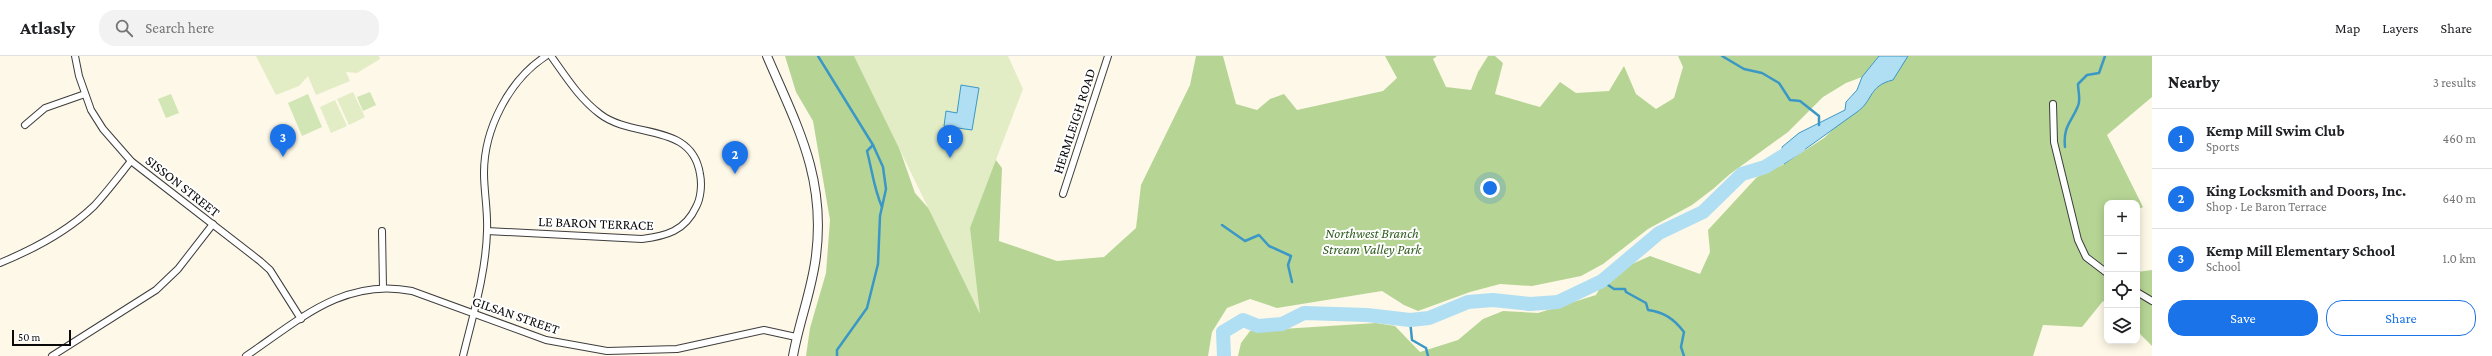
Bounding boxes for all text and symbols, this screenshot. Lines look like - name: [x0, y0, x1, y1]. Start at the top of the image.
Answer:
- search box: [99, 10, 379, 46]
- text: Atlasly: [20, 17, 75, 38]
- icon: search: [113, 17, 135, 39]
- text: Search here: [145, 20, 214, 36]
- text: Map: [2335, 20, 2360, 36]
- text: Layers: [2382, 20, 2419, 36]
- text: Share: [2441, 20, 2472, 36]
- street label: HERMLEIGH ROAD: [1049, 66, 1099, 176]
- text: Nearby: [2168, 73, 2220, 92]
- text: 3 results: [2433, 75, 2476, 90]
- text: Kemp Mill Swim Club: [2206, 123, 2345, 139]
- pin: 3: [270, 124, 296, 157]
- pin: 1: [937, 125, 963, 158]
- text: 1: [2179, 131, 2183, 146]
- text: 460 m: [2443, 131, 2476, 146]
- text: Sports: [2206, 139, 2239, 154]
- pin: 2: [722, 141, 748, 174]
- street label: SISSON STREET: [143, 152, 224, 220]
- your location: [1480, 178, 1500, 198]
- text: King Locksmith and Doors, Inc.: [2206, 183, 2406, 199]
- text: 2: [2178, 191, 2184, 206]
- text: 640 m: [2443, 191, 2476, 206]
- text: Shop · Le Baron Terrace: [2206, 199, 2327, 214]
- map controls: [2104, 200, 2140, 344]
- button: +: [2104, 200, 2140, 236]
- street label: LE BARON TERRACE: [538, 213, 654, 233]
- park label: Northwest Branch Stream Valley Park: [1323, 225, 1422, 257]
- button: −: [2104, 236, 2140, 272]
- text: Kemp Mill Elementary School: [2206, 243, 2395, 259]
- text: 3: [2178, 251, 2184, 266]
- text: 1.0 km: [2443, 251, 2476, 266]
- text: School: [2206, 259, 2241, 274]
- button: locate: [2104, 272, 2140, 308]
- street label: GILSAN STREET: [470, 293, 562, 338]
- button: Save: [2168, 300, 2318, 336]
- button: Share: [2326, 300, 2476, 336]
- button: layers: [2104, 308, 2140, 344]
- scale bar: [12, 328, 71, 347]
- text: 50 m: [18, 331, 40, 343]

